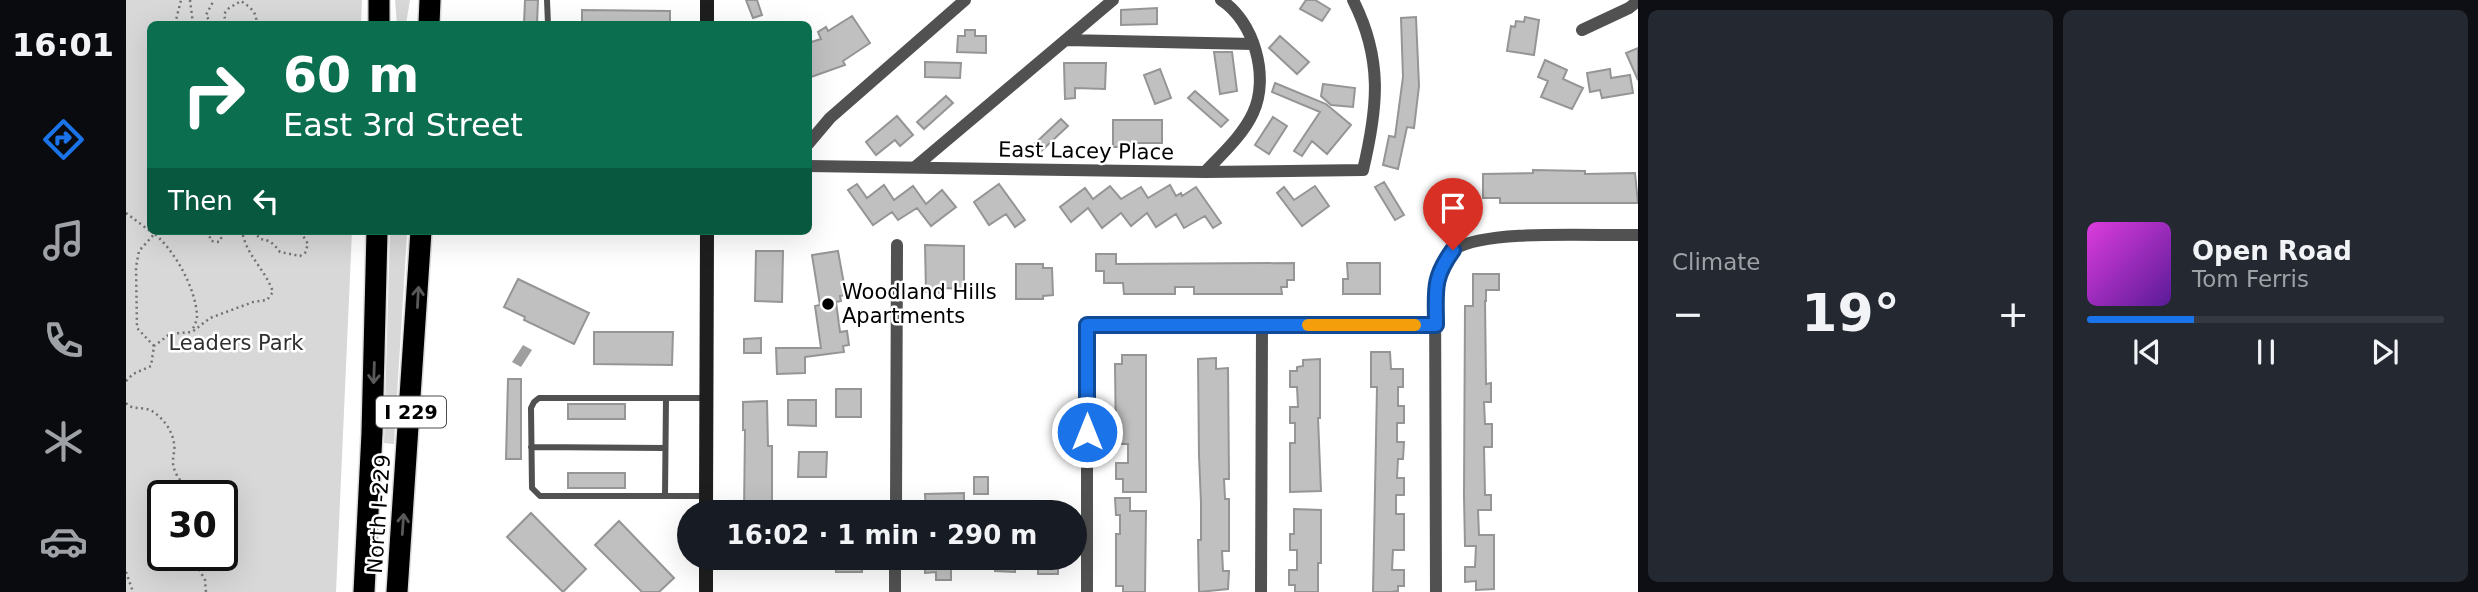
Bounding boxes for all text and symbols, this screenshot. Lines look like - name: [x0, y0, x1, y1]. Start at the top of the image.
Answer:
- text: 16:01: [12, 26, 114, 64]
- text: 60 m: [283, 47, 419, 104]
- icon: right: [168, 49, 259, 140]
- text: East 3rd Street: [283, 106, 523, 144]
- icon: directions: [39, 115, 88, 164]
- street label: East Lacey Place: [998, 137, 1174, 165]
- pin: [1423, 178, 1483, 250]
- icon: left: [247, 182, 285, 220]
- text: Then: [168, 186, 233, 216]
- icon: arrive: [1434, 189, 1472, 227]
- icon: music: [39, 216, 88, 265]
- text: Open Road: [2192, 236, 2352, 266]
- text: Climate: [1672, 249, 1761, 275]
- text: Tom Ferris: [2192, 266, 2309, 292]
- place label: Woodland Hills Apartments: [842, 280, 997, 328]
- text: 19°: [1801, 283, 1900, 343]
- one-way arrow: [412, 286, 425, 309]
- text: −: [1672, 292, 1704, 336]
- text: +: [1997, 292, 2029, 336]
- marker: Woodland Hills Apartments: [820, 296, 836, 312]
- icon: phone: [39, 316, 88, 365]
- park label: Leaders Park: [168, 331, 304, 355]
- icon: previous: [2128, 333, 2166, 371]
- icon: pause: [2247, 333, 2285, 371]
- icon: next: [2366, 333, 2404, 371]
- one-way arrow: [367, 361, 381, 384]
- position arrow: [1050, 395, 1124, 469]
- road number: I 229: [376, 396, 446, 428]
- icon: climate: [39, 417, 88, 466]
- street label: North I-229: [363, 454, 395, 574]
- speed limit sign: 30: [147, 480, 238, 571]
- one-way arrow: [397, 513, 410, 536]
- icon: car: [39, 517, 88, 566]
- text: 16:02 · 1 min · 290 m: [727, 520, 1037, 550]

